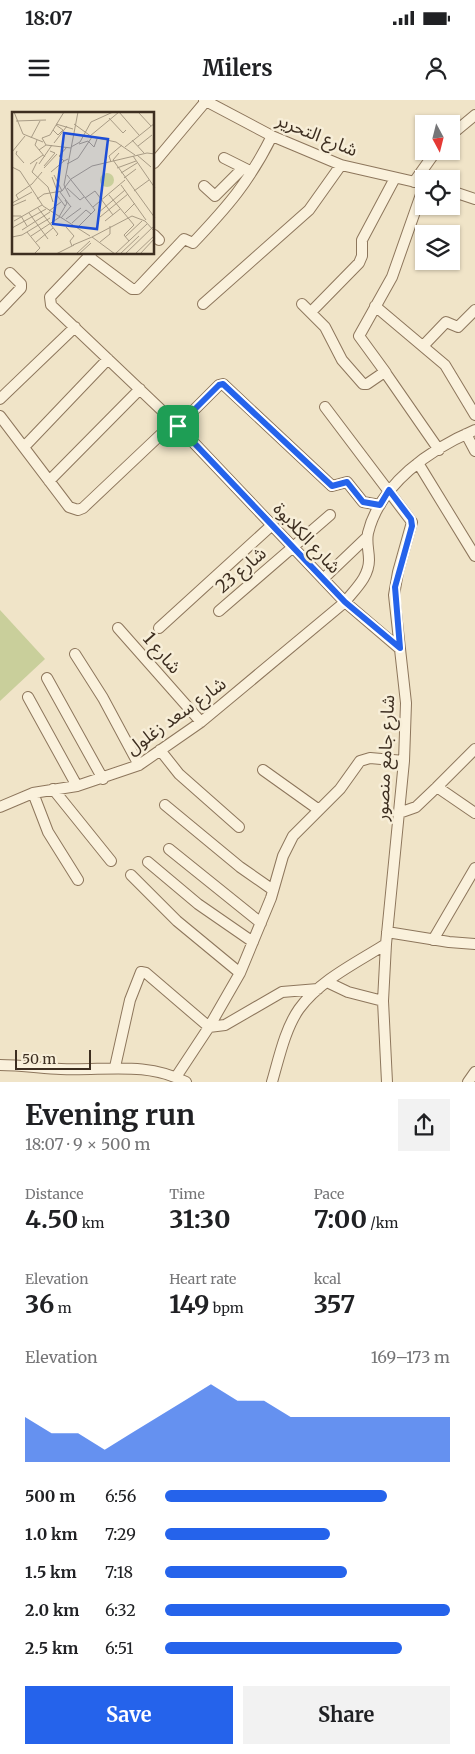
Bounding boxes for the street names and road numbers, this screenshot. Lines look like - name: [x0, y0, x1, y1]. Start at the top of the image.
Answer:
- street label: شارع التحرير: [271, 107, 361, 164]
- street label: شارع الكلابوة: [266, 497, 346, 580]
- street label: شارع 23: [211, 541, 273, 600]
- street label: شارع 1: [136, 627, 187, 680]
- street label: شارع سعد زغلول: [121, 672, 232, 762]
- street label: شارع جامع منصور: [370, 694, 402, 823]

